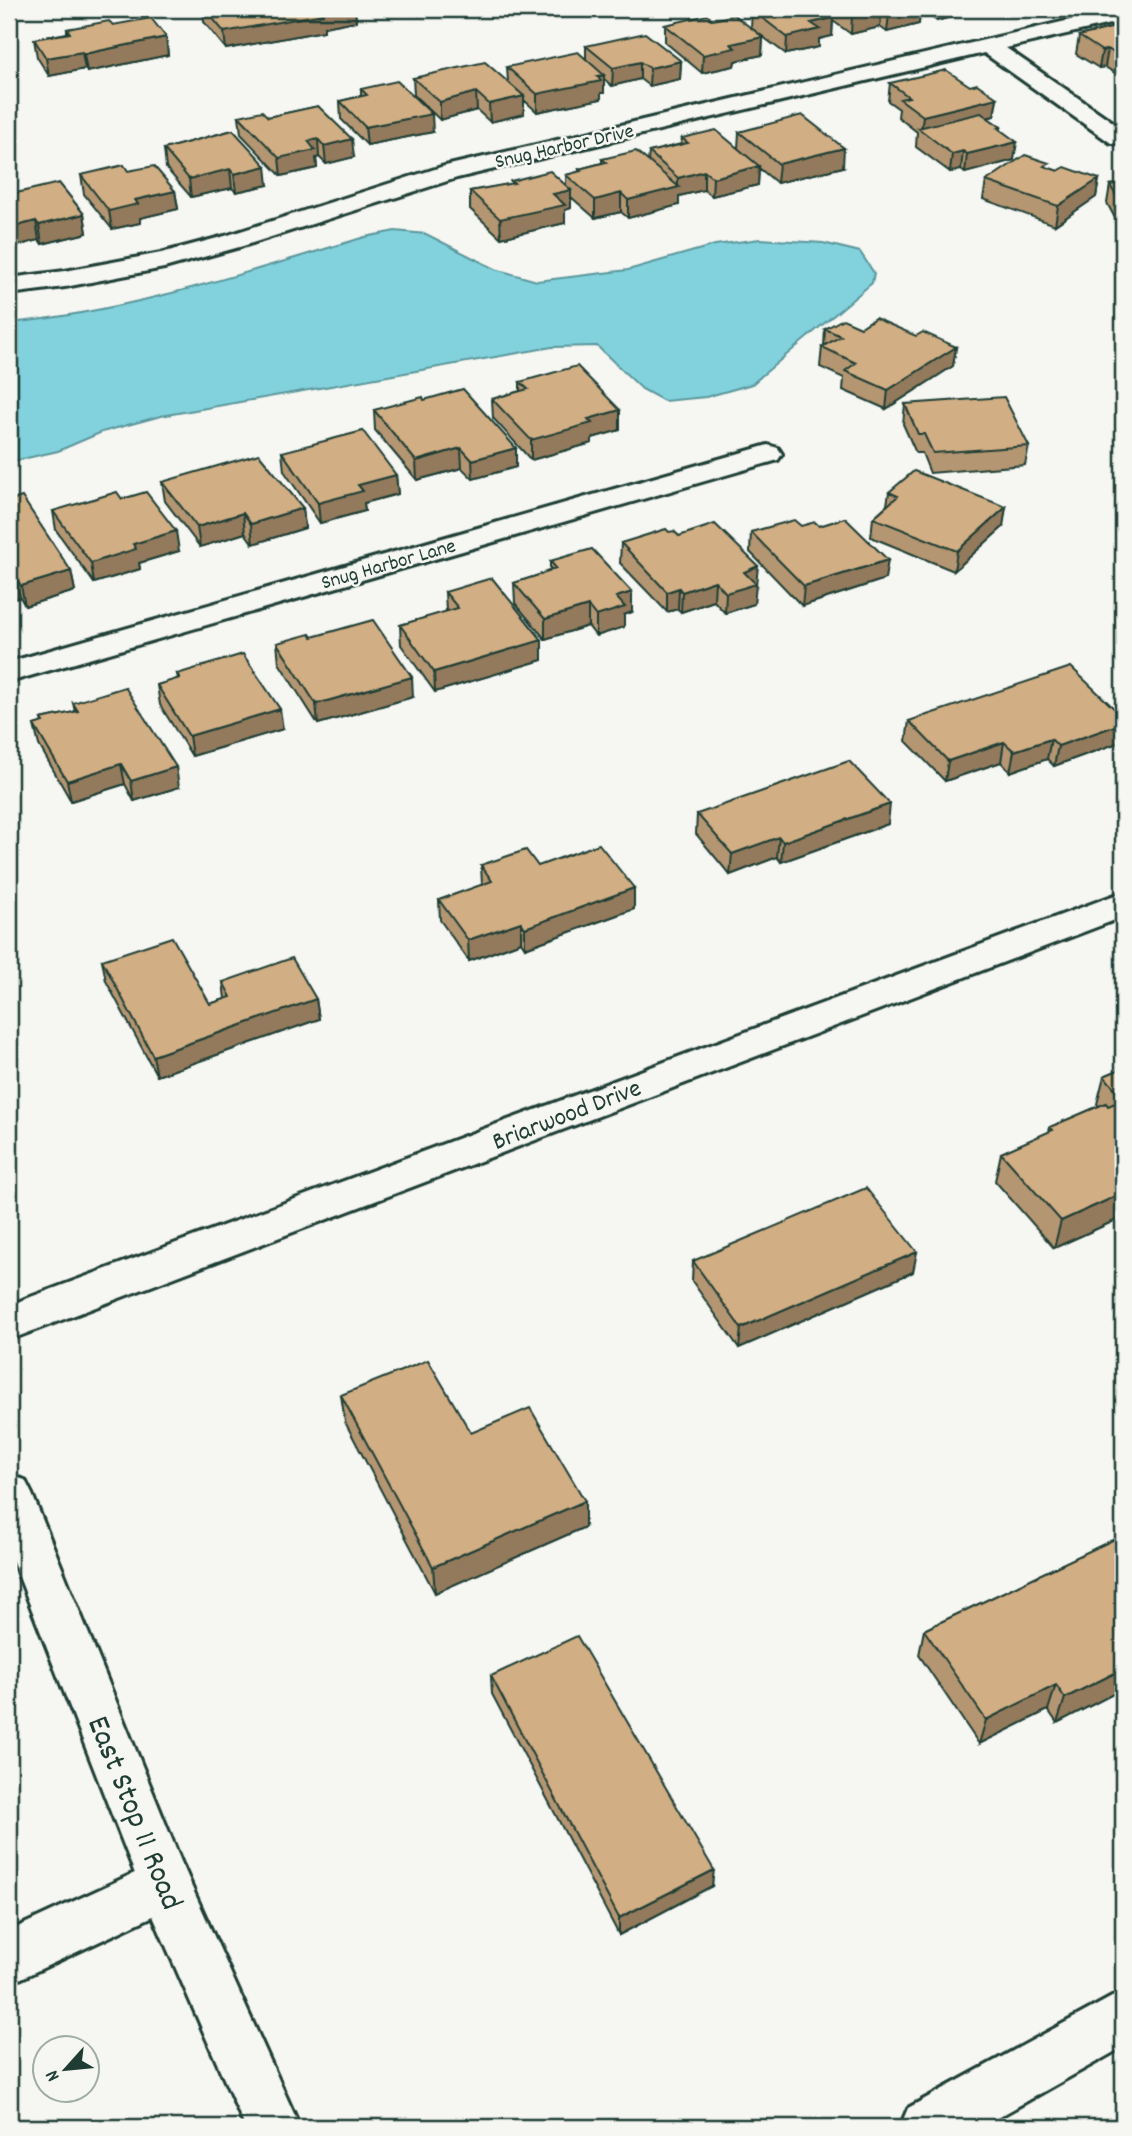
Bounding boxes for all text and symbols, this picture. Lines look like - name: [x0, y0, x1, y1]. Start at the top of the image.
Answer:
- street label: Snug Harbor Drive: [492, 117, 637, 179]
- street label: Snug Harbor Lane: [318, 532, 460, 599]
- street label: Briarwood Drive: [487, 1071, 647, 1162]
- street label: East Stop 11 Road: [73, 1710, 192, 1918]
- north arrow: [32, 2035, 102, 2104]
- text: N: [40, 2065, 68, 2085]

